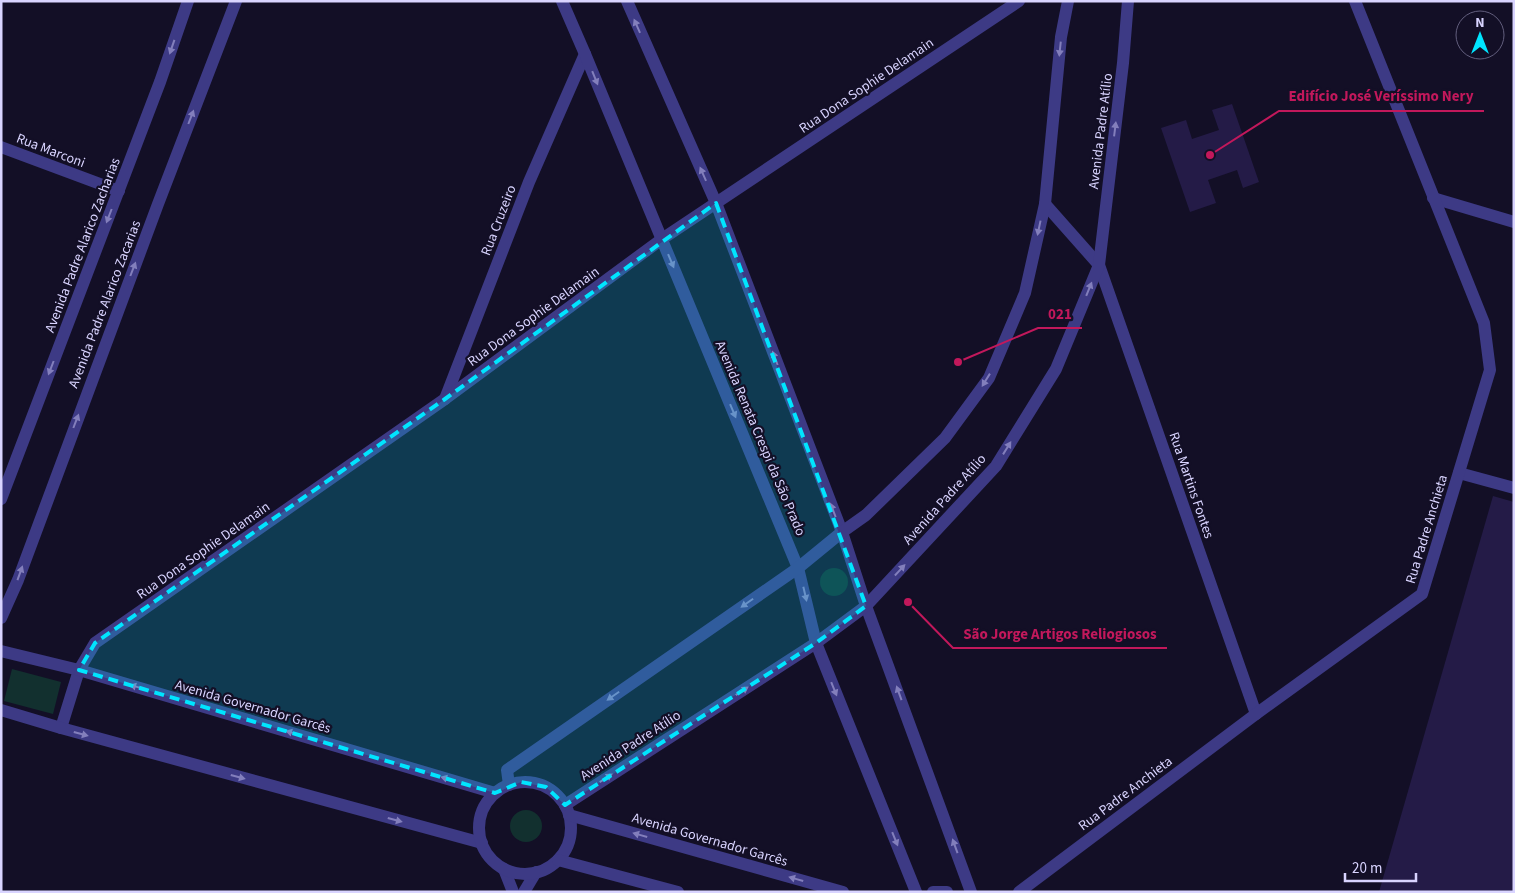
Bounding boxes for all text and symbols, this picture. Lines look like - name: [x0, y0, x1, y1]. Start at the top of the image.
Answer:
- north arrow: [1455, 10, 1505, 60]
- text: N: [1475, 13, 1485, 33]
- one-way arrow: [633, 19, 641, 33]
- street label: Rua Dona Sophie Delamain: [795, 33, 938, 139]
- one-way arrow: [168, 40, 175, 55]
- one-way arrow: [1055, 41, 1063, 57]
- one-way arrow: [592, 71, 600, 85]
- street label: Avenida Padre Atílio: [1084, 72, 1118, 190]
- callout: Edifício José Veríssimo Nery: [1279, 81, 1484, 111]
- text: Edifício José Veríssimo Nery: [1288, 86, 1474, 107]
- one-way arrow: [187, 109, 195, 124]
- one-way arrow: [1111, 121, 1119, 137]
- street label: Rua Marconi: [13, 129, 88, 173]
- street label: Avenida Padre Alarico Zacharias: [40, 155, 126, 336]
- one-way arrow: [699, 167, 707, 181]
- street label: Rua Cruzeiro: [476, 182, 522, 259]
- one-way arrow: [105, 209, 113, 224]
- street label: Avenida Padre Alarico Zacarias: [64, 217, 146, 391]
- one-way arrow: [1035, 220, 1043, 235]
- one-way arrow: [667, 254, 675, 268]
- one-way arrow: [130, 262, 138, 276]
- street label: Rua Dona Sophie Delamain: [464, 262, 604, 372]
- one-way arrow: [1086, 282, 1094, 296]
- callout: 021: [1038, 298, 1082, 328]
- text: 021: [1048, 304, 1072, 325]
- street label: Avenida Renata Crespi da São Prado: [710, 338, 810, 539]
- one-way arrow: [771, 350, 779, 365]
- one-way arrow: [47, 361, 55, 376]
- one-way arrow: [982, 374, 991, 387]
- one-way arrow: [730, 404, 738, 418]
- one-way arrow: [72, 413, 80, 428]
- street label: Rua Martins Fontes: [1163, 429, 1219, 541]
- one-way arrow: [1002, 442, 1011, 455]
- street label: Avenida Padre Atílio: [898, 450, 991, 550]
- street label: Rua Padre Anchieta: [1401, 472, 1453, 586]
- street label: Rua Dona Sophie Delamain: [133, 497, 274, 605]
- one-way arrow: [829, 502, 837, 517]
- one-way arrow: [894, 564, 905, 576]
- one-way arrow: [17, 566, 24, 581]
- one-way arrow: [801, 587, 809, 602]
- one-way arrow: [740, 598, 754, 608]
- callout: São Jorge Artigos Reliogiosos: [953, 618, 1167, 648]
- text: São Jorge Artigos Reliogiosos: [963, 624, 1157, 645]
- street label: Avenida Governador Garcês: [173, 675, 333, 739]
- one-way arrow: [831, 682, 839, 696]
- one-way arrow: [129, 683, 144, 691]
- one-way arrow: [736, 686, 749, 695]
- one-way arrow: [895, 686, 902, 701]
- one-way arrow: [607, 691, 620, 701]
- street label: Avenida Padre Atílio: [576, 706, 685, 786]
- one-way arrow: [285, 729, 300, 737]
- one-way arrow: [74, 730, 89, 738]
- street label: Rua Padre Anchieta: [1074, 752, 1177, 836]
- one-way arrow: [231, 773, 246, 781]
- one-way arrow: [599, 774, 612, 783]
- one-way arrow: [441, 775, 456, 783]
- street label: Avenida Governador Garcês: [630, 808, 790, 872]
- one-way arrow: [388, 816, 403, 824]
- one-way arrow: [632, 830, 647, 838]
- one-way arrow: [891, 832, 899, 847]
- one-way arrow: [951, 838, 959, 853]
- scale bar: [1345, 850, 1416, 882]
- text: 20 m: [1352, 858, 1382, 879]
- one-way arrow: [789, 874, 804, 882]

